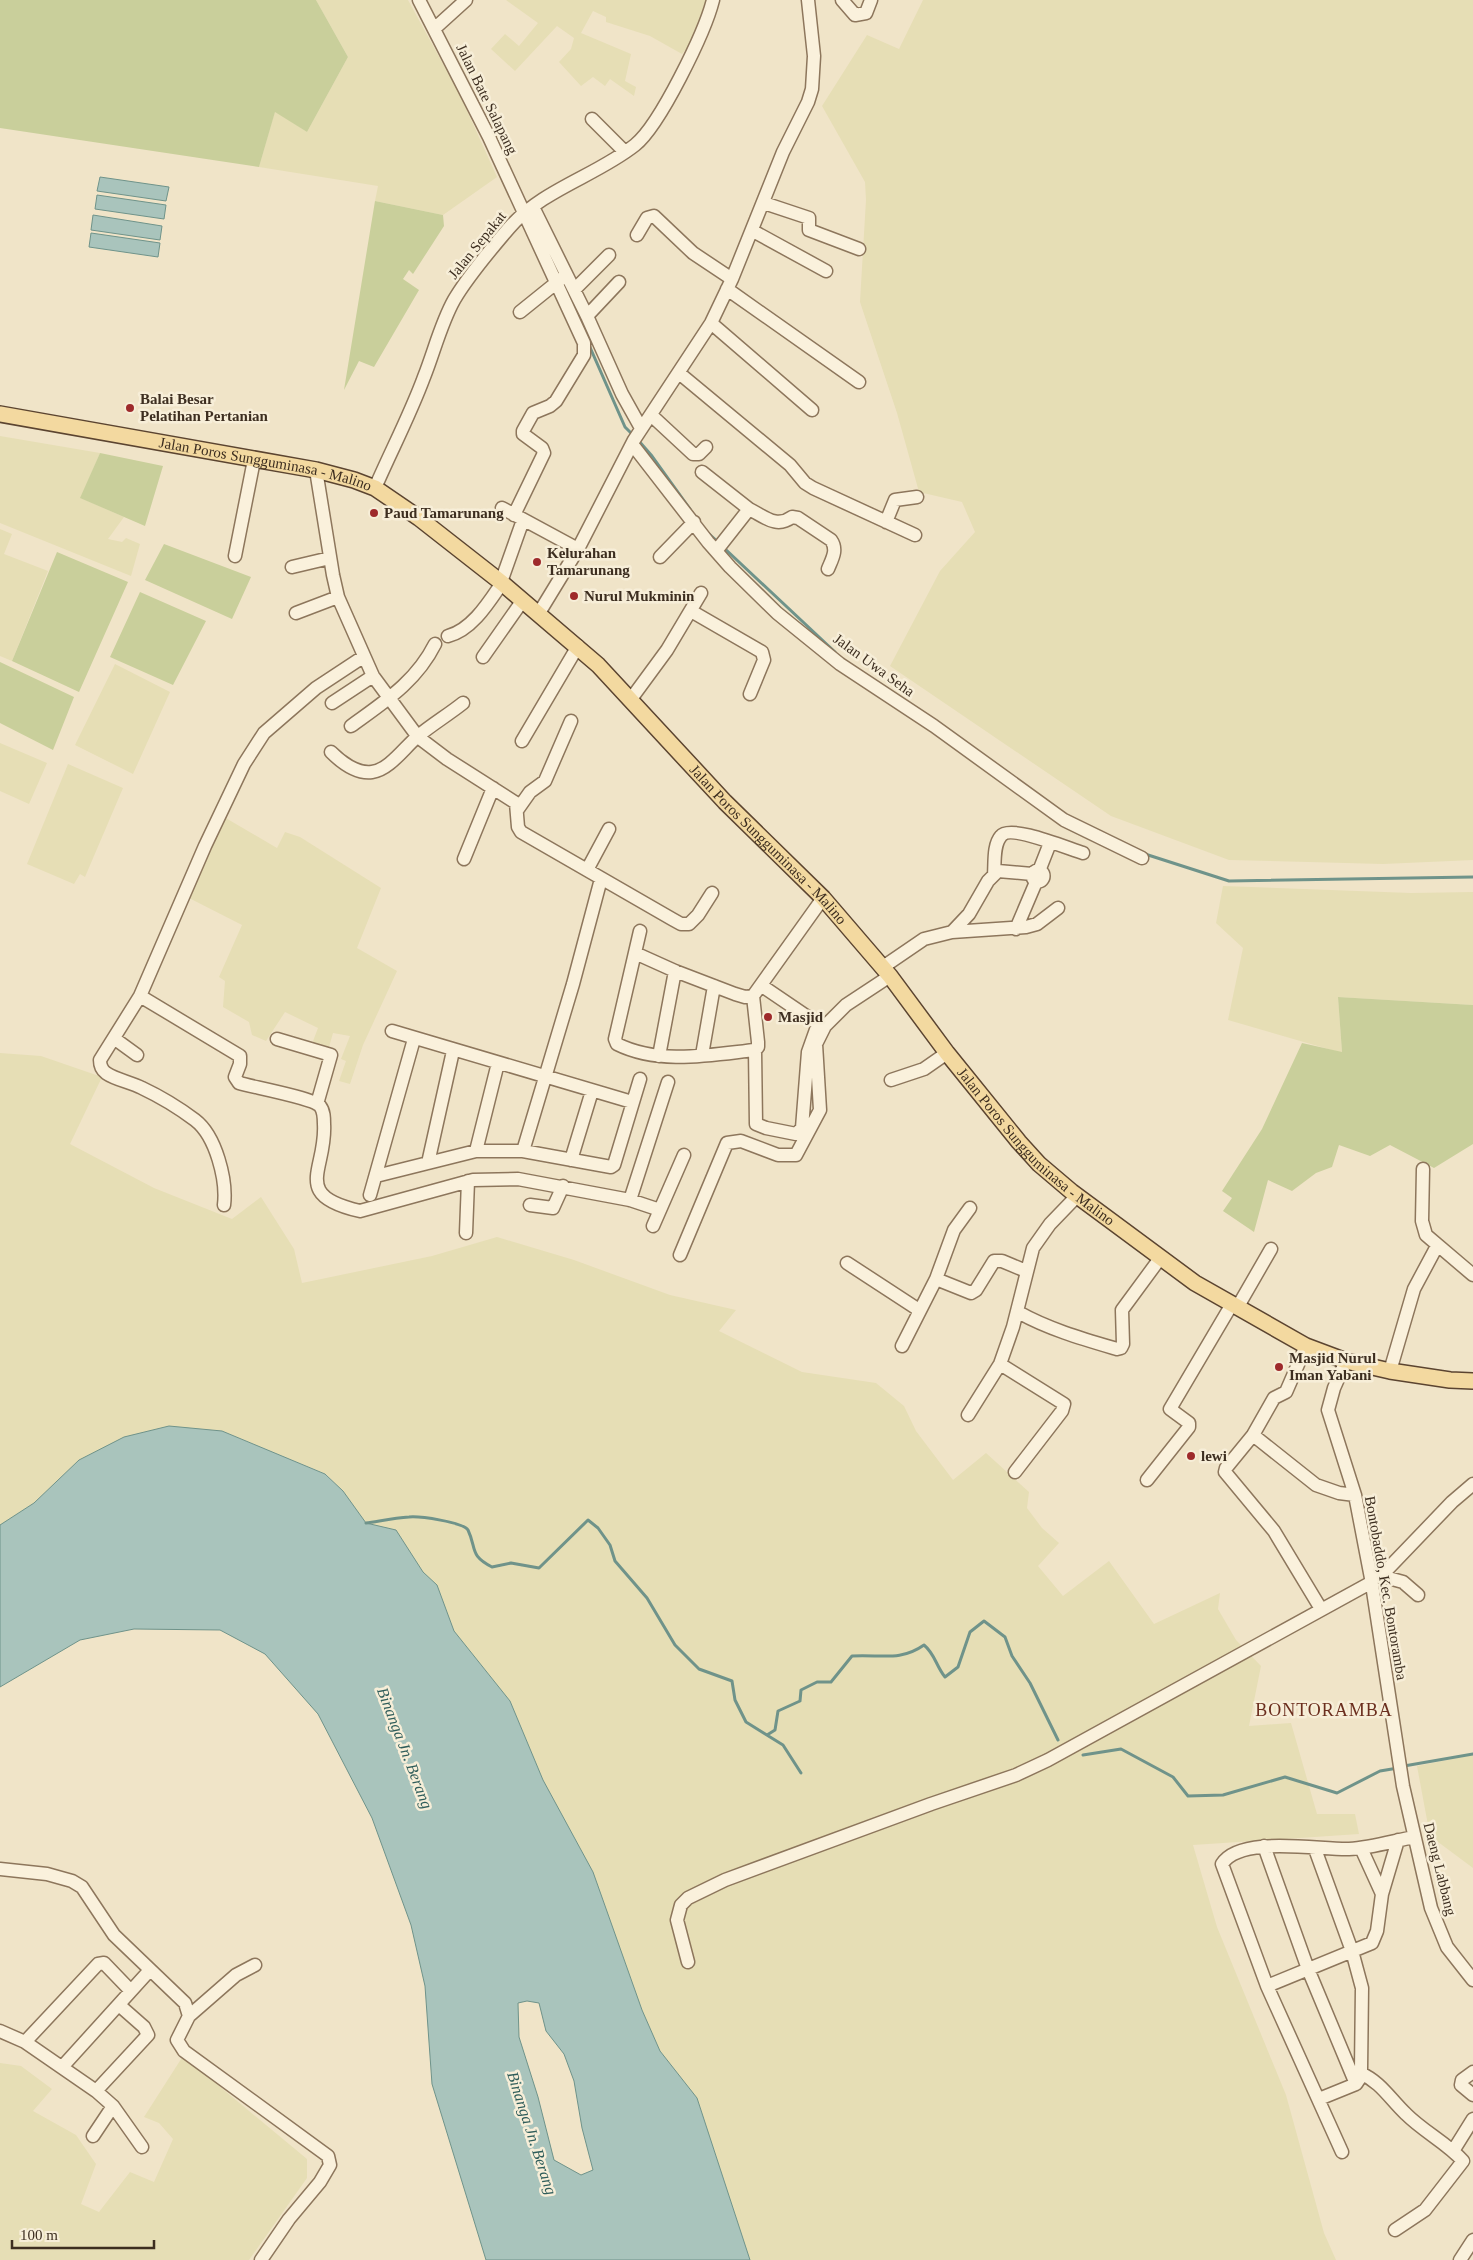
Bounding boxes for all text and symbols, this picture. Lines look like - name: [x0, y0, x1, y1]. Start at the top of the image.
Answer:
- street label: Jalan Bate Salapang: [453, 41, 521, 157]
- street label: Jalan Sepakat: [445, 207, 510, 282]
- place label: Balai Besar Pelatihan Pertanian: [140, 391, 269, 424]
- marker: Balai Besar Pelatihan Pertanian: [124, 402, 136, 414]
- street label: Jalan Poros Sungguminasa - Malino: [158, 434, 374, 494]
- place label: Paud Tamarunang: [384, 505, 504, 521]
- marker: Paud Tamarunang: [368, 507, 380, 519]
- place label: Kelurahan Tamarunang: [547, 545, 630, 578]
- marker: Kelurahan Tamarunang: [531, 556, 543, 568]
- place label: Nurul Mukminin: [584, 588, 695, 604]
- marker: Nurul Mukminin: [568, 590, 580, 602]
- street label: Jalan Uwa Seha: [831, 630, 918, 700]
- street label: Jalan Poros Sungguminasa - Malino: [687, 761, 850, 927]
- place label: Masjid: [778, 1009, 824, 1025]
- marker: Masjid: [762, 1011, 774, 1023]
- street label: Jalan Poros Sungguminasa - Malino: [954, 1065, 1117, 1229]
- place label: Masjid Nurul Iman Yabani: [1289, 1350, 1376, 1383]
- marker: Masjid Nurul Iman Yabani: [1273, 1361, 1285, 1373]
- place label: lewi: [1201, 1448, 1227, 1464]
- marker: lewi: [1185, 1450, 1197, 1462]
- street label: Bontobaddo, Kec. Bontoramba: [1362, 1495, 1410, 1682]
- water label: Binanga Jn. Berang: [373, 1685, 436, 1811]
- district label: BONTORAMBA: [1255, 1700, 1393, 1720]
- street label: Daeng Labbang: [1421, 1821, 1459, 1918]
- water label: Binanga Jn. Berang: [503, 2069, 560, 2197]
- scale bar: [12, 2218, 155, 2250]
- text: 100 m: [20, 2227, 58, 2243]

